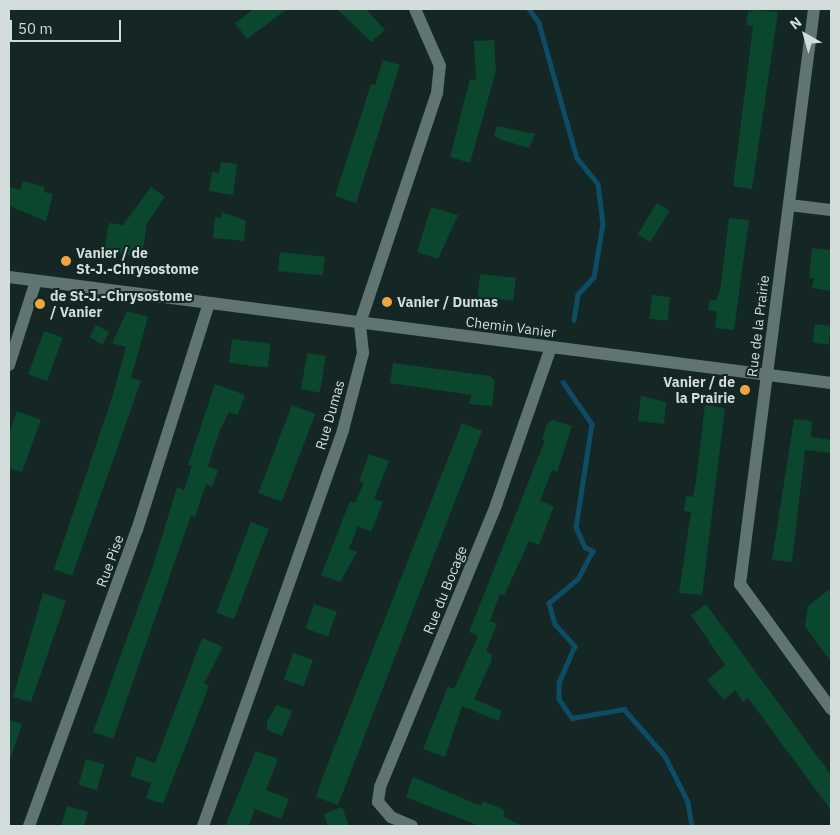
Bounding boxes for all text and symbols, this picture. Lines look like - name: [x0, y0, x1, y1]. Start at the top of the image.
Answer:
- scale bar: [12, 10, 124, 42]
- north arrow: [780, 10, 830, 60]
- text: N: [786, 13, 805, 33]
- text: 50 m: [18, 19, 53, 38]
- place label: Vanier / de St-J.-Chrysostome: [76, 245, 199, 278]
- marker: Vanier / de St-J.-Chrysostome: [60, 255, 72, 267]
- street label: Rue de la Prairie: [743, 274, 773, 378]
- place label: de St-J.-Chrysostome / Vanier: [50, 288, 193, 321]
- place label: Vanier / Dumas: [397, 294, 498, 310]
- marker: Vanier / Dumas: [381, 296, 393, 308]
- marker: de St-J.-Chrysostome / Vanier: [34, 298, 46, 310]
- street label: Chemin Vanier: [465, 313, 557, 341]
- place label: Vanier / de la Prairie: [663, 374, 735, 407]
- street label: Rue Dumas: [312, 378, 348, 452]
- marker: Vanier / de la Prairie: [739, 384, 751, 396]
- street label: Rue Pise: [93, 533, 127, 589]
- street label: Rue du Bocage: [420, 543, 470, 637]

